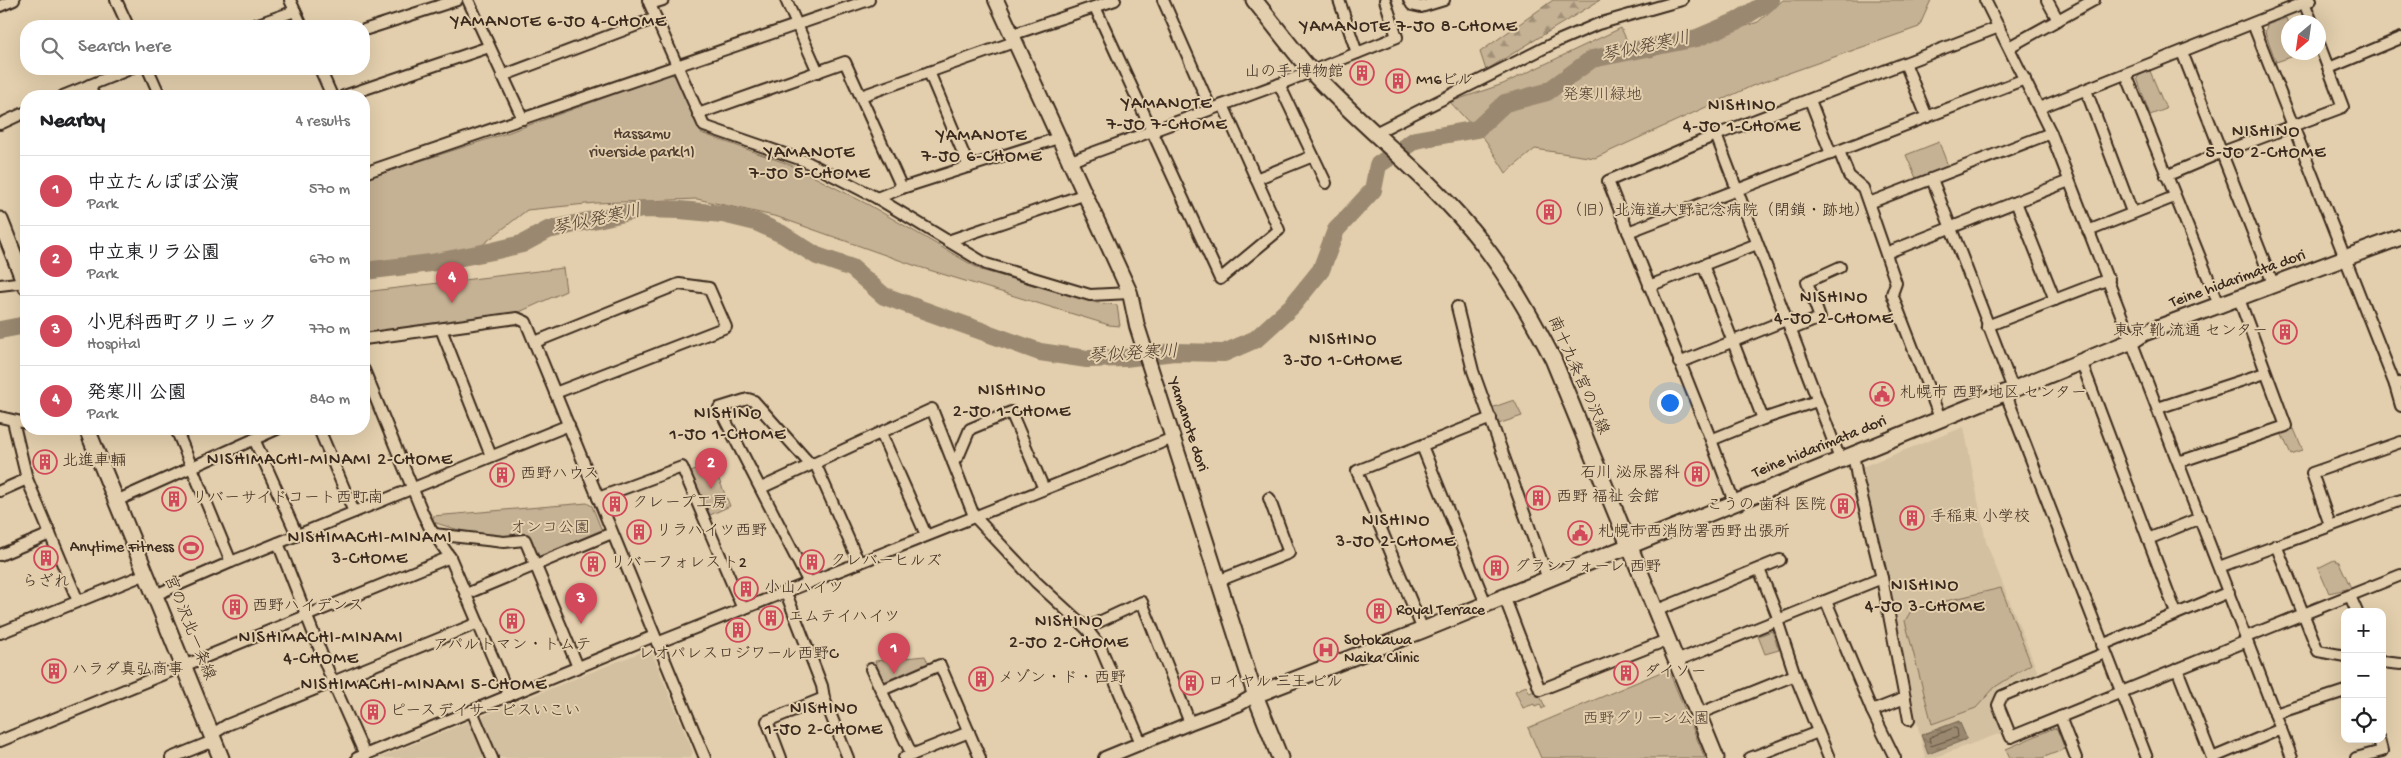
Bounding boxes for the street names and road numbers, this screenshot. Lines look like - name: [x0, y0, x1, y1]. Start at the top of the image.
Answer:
- street label: Teine hidarimata dori: [2167, 247, 2309, 314]
- street label: 南十九条宮の沢線: [1542, 313, 1614, 438]
- street label: Yamanote dori: [1162, 374, 1211, 474]
- street label: Teine hidarimata dori: [1749, 412, 1890, 484]
- street label: 宮の沢北一条線: [158, 572, 220, 683]

